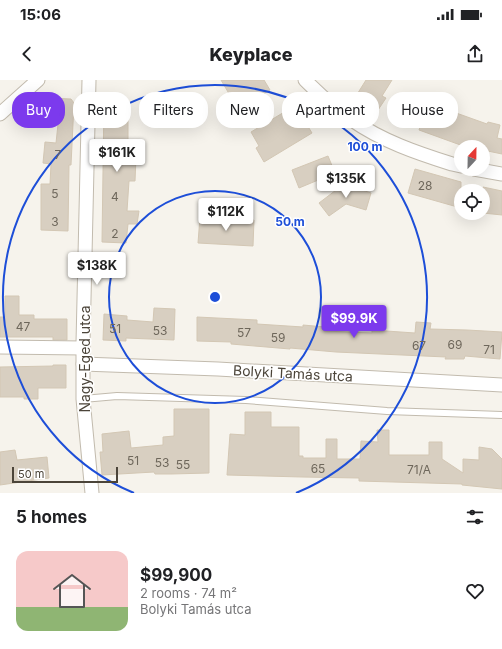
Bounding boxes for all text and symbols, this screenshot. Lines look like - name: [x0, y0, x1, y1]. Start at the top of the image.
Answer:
- text: 15:06: [20, 5, 61, 24]
- icon: back: [16, 43, 38, 65]
- icon: share: [464, 43, 486, 65]
- text: Keyplace: [210, 44, 292, 65]
- chip: Buy: [12, 92, 65, 128]
- chip: Rent: [73, 92, 131, 128]
- chip: Filters: [139, 92, 208, 128]
- chip: New: [216, 92, 274, 128]
- chip: Apartment: [282, 92, 379, 128]
- chip: House: [387, 92, 458, 128]
- pin: $161K: [89, 139, 145, 173]
- text: 100 m: [347, 139, 383, 154]
- north arrow: [454, 140, 490, 176]
- map controls: [454, 140, 490, 220]
- text: $161K: [98, 144, 136, 160]
- house number: 7: [55, 147, 62, 162]
- pin: $135K: [318, 165, 374, 199]
- text: $135K: [326, 170, 366, 186]
- house number: 28: [418, 178, 432, 193]
- button: locate: [454, 184, 490, 220]
- house number: 5: [51, 186, 59, 201]
- house number: 4: [111, 189, 119, 204]
- pin: $112K: [198, 198, 254, 232]
- text: $112K: [207, 203, 245, 219]
- house number: 3: [51, 214, 59, 229]
- text: 50 m: [275, 214, 305, 229]
- house number: 2: [111, 226, 119, 241]
- pin: $138K: [69, 252, 125, 286]
- text: $138K: [77, 257, 117, 273]
- centre of rings: [208, 290, 222, 304]
- street label: Nagy-Eged utca: [76, 305, 93, 413]
- pin: $99.9K: [321, 305, 387, 339]
- text: $99.9K: [331, 310, 378, 326]
- house number: 47: [16, 319, 30, 334]
- house number: 51: [109, 321, 121, 336]
- house number: 53: [153, 323, 167, 338]
- house number: 57: [237, 325, 251, 340]
- house number: 59: [271, 330, 285, 345]
- house number: 69: [448, 337, 462, 352]
- house number: 67: [412, 338, 426, 353]
- house number: 71: [483, 342, 495, 357]
- street label: Bolyki Tamás utca: [233, 361, 353, 385]
- house number: 51: [127, 453, 139, 468]
- house number: 53: [155, 455, 169, 470]
- house number: 55: [176, 457, 190, 472]
- house number: 65: [311, 461, 325, 476]
- house number: 71/A: [407, 462, 431, 477]
- scale bar: [12, 465, 118, 484]
- text: 50 m: [18, 467, 44, 481]
- icon: filters: [464, 506, 486, 528]
- text: 5 homes: [16, 507, 87, 527]
- text: $99,900: [140, 565, 212, 585]
- icon: home: [48, 567, 96, 615]
- icon: heart: [464, 580, 486, 602]
- text: 2 rooms · 74 m²: [140, 585, 237, 601]
- text: Bolyki Tamás utca: [140, 601, 251, 617]

